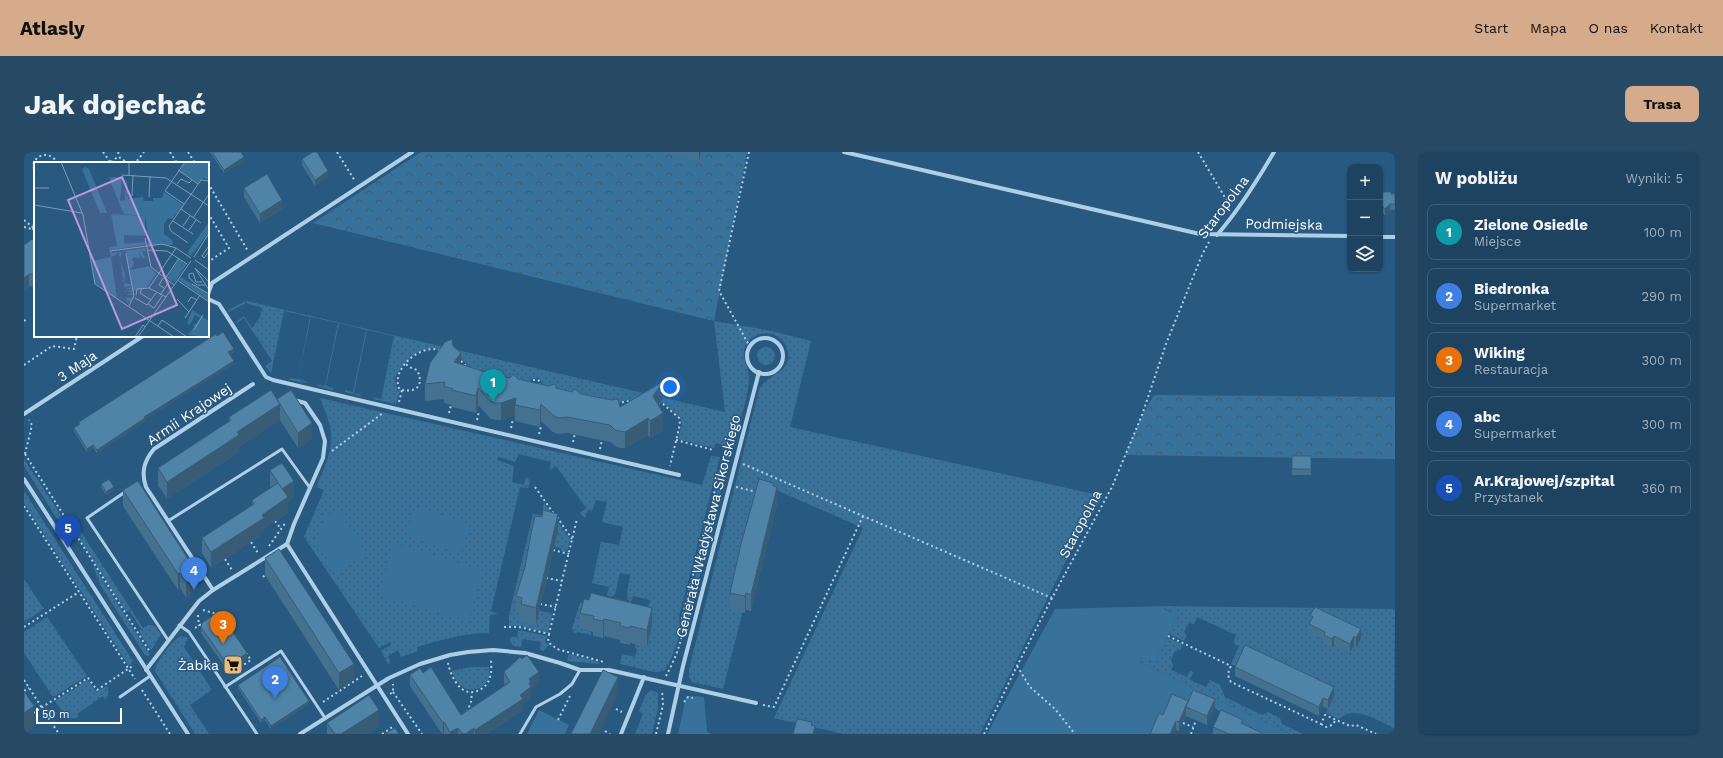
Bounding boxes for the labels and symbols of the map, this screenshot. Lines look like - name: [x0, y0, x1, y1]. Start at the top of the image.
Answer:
- inset map: [34, 162, 209, 337]
- street label: Staropolna: [1194, 172, 1252, 242]
- street label: Podmiejska: [1245, 215, 1323, 233]
- street label: 3 Maja: [54, 347, 100, 385]
- pin: 1: [480, 369, 506, 402]
- your location: [660, 377, 680, 397]
- street label: Armii Krajowej: [144, 380, 234, 448]
- street label: Generała Władysława Sikorskiego: [673, 413, 743, 639]
- street label: Staropolna: [1055, 487, 1105, 561]
- pin: 5: [55, 515, 81, 548]
- pin: 4: [181, 557, 207, 590]
- pin: 3: [210, 611, 236, 644]
- supermarket icon: Żabka: [222, 654, 244, 676]
- place label: Żabka: [178, 657, 219, 673]
- pin: 2: [262, 666, 288, 699]
- scale bar: [36, 706, 122, 725]

